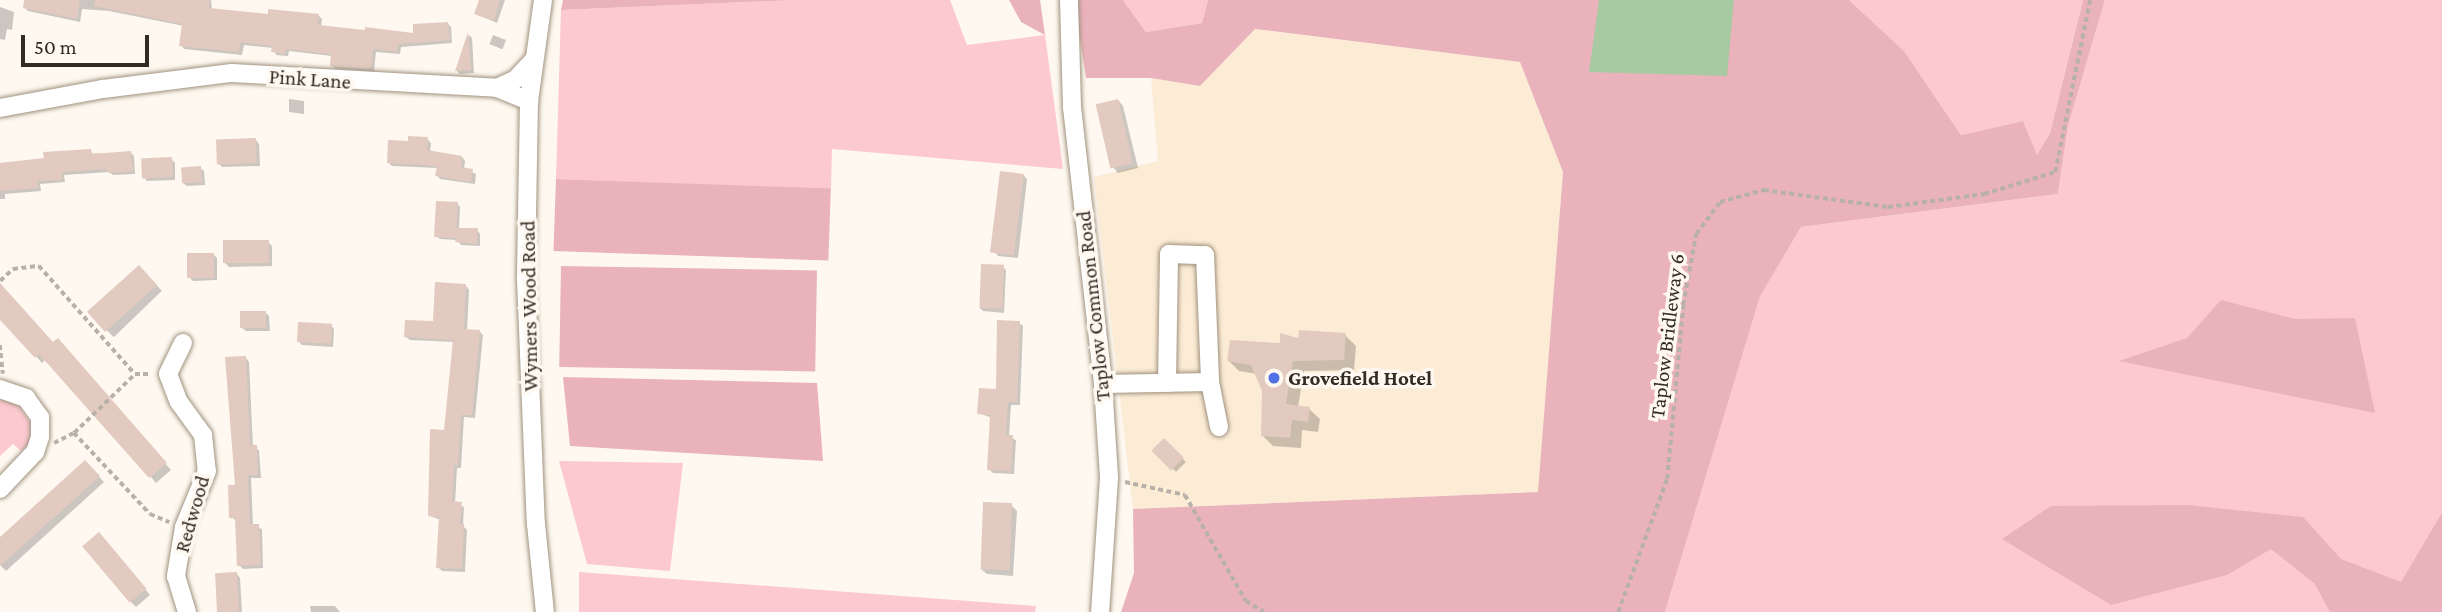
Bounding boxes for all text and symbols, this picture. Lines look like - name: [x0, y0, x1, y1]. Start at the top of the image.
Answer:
- scale bar: [24, 21, 152, 65]
- text: 50 m: [34, 35, 77, 59]
- street label: Pink Lane: [268, 64, 352, 94]
- street label: Taplow Common Road: [1070, 210, 1116, 402]
- street label: Wymers Wood Road: [515, 220, 543, 392]
- street label: Taplow Bridleway 6: [1644, 252, 1690, 420]
- place label: Grovefield Hotel: [1288, 365, 1432, 391]
- marker: Grovefield Hotel: [1266, 370, 1282, 386]
- street label: Redwood: [169, 473, 215, 555]

